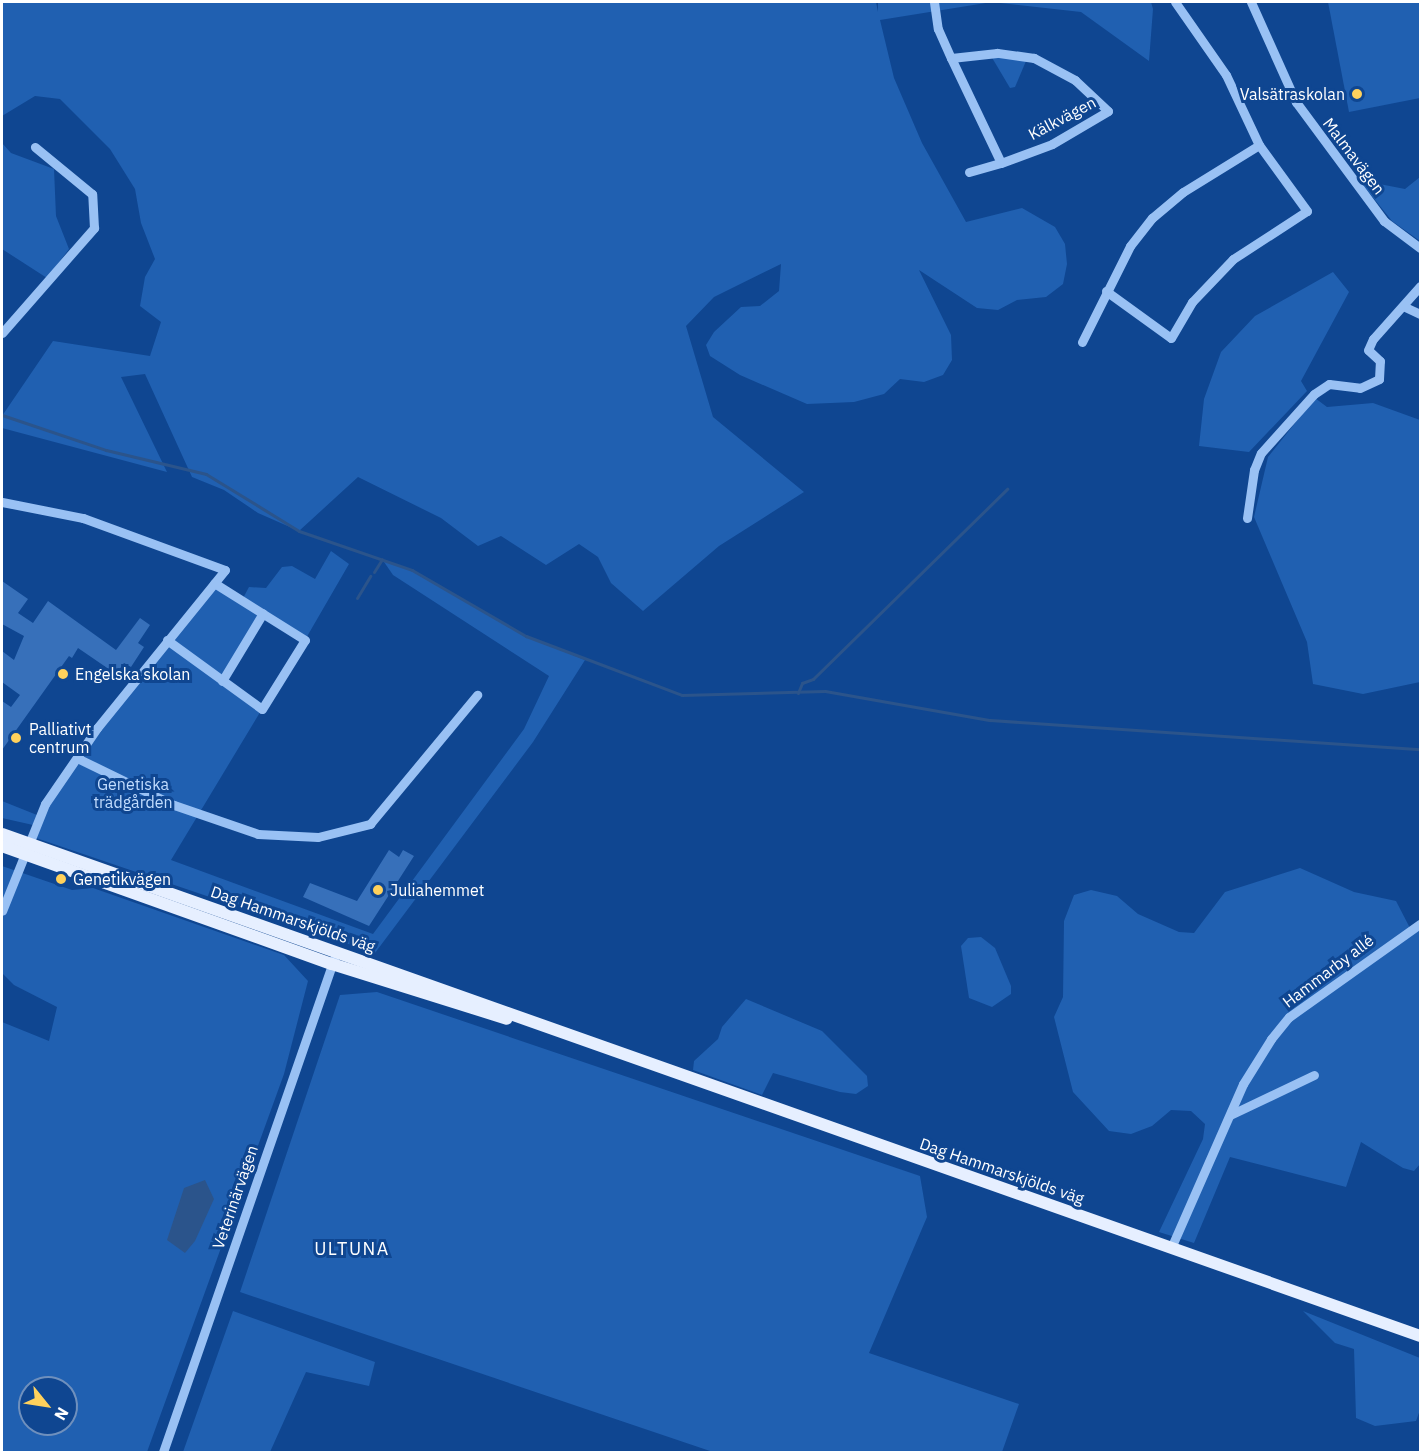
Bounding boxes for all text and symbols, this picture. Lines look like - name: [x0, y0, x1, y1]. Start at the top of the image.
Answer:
- place label: Valsätraskolan: [1240, 84, 1345, 104]
- marker: Valsätraskolan: [1350, 87, 1364, 101]
- street label: Kälkvägen: [1025, 92, 1099, 144]
- street label: Malmavägen: [1319, 114, 1389, 198]
- place label: Engelska skolan: [75, 664, 190, 684]
- marker: Engelska skolan: [56, 667, 70, 681]
- place label: Palliativt centrum: [29, 719, 91, 757]
- marker: Palliativt centrum: [7, 729, 25, 747]
- park label: Genetiska trädgården: [93, 774, 173, 812]
- place label: Genetikvägen: [73, 869, 171, 889]
- marker: Genetikvägen: [54, 872, 68, 886]
- place label: Juliahemmet: [390, 880, 484, 900]
- street label: Dag Hammarskjölds väg: [208, 882, 378, 956]
- marker: Juliahemmet: [371, 883, 385, 897]
- street label: Hammarby allé: [1279, 930, 1377, 1012]
- street label: Dag Hammarskjölds väg: [917, 1134, 1087, 1208]
- street label: Veterinärvägen: [208, 1143, 262, 1251]
- district label: ULTUNA: [314, 1238, 390, 1260]
- north arrow: [18, 1376, 78, 1436]
- text: N: [50, 1404, 73, 1424]

